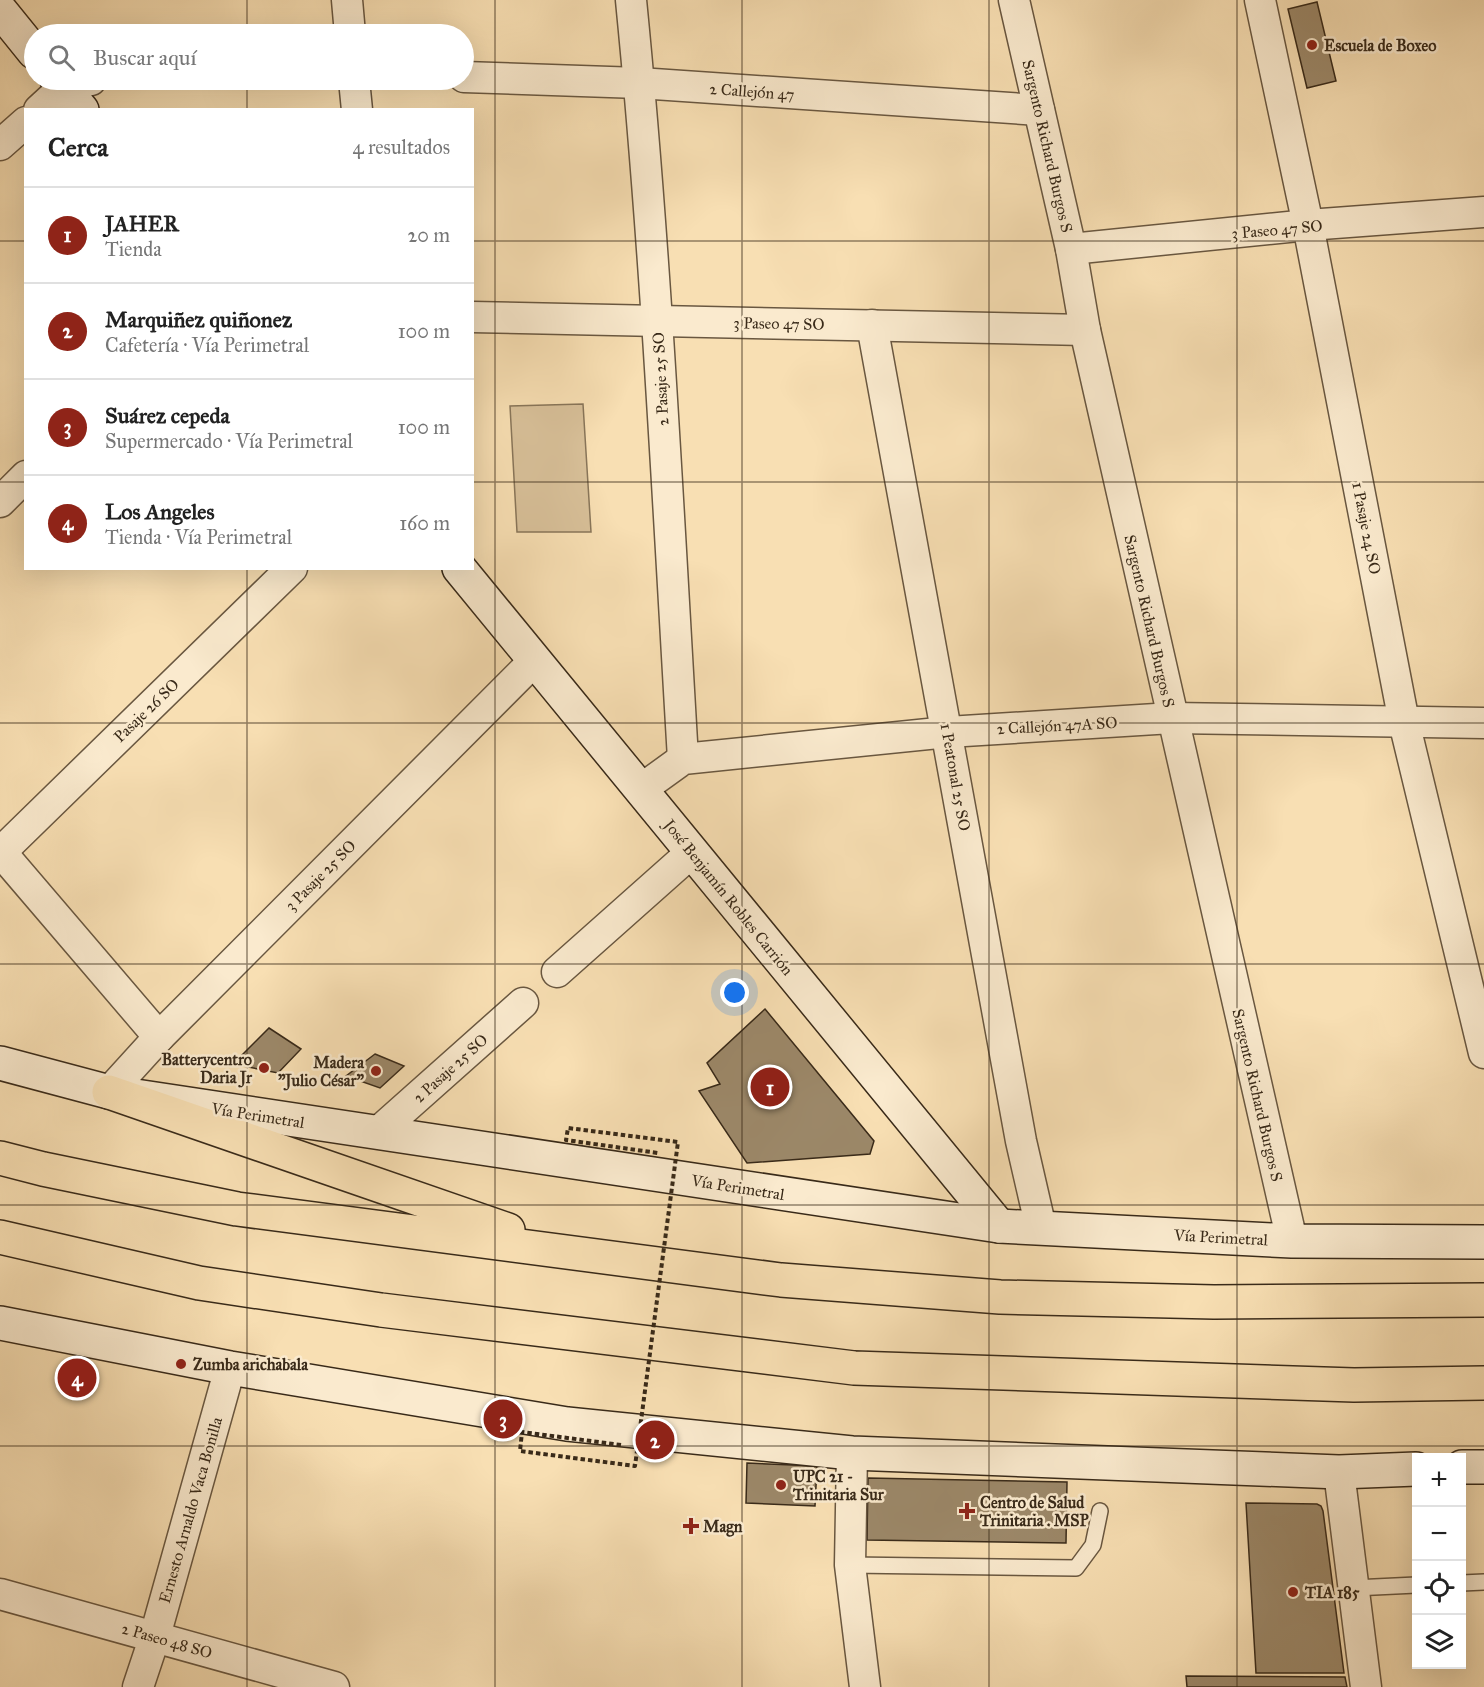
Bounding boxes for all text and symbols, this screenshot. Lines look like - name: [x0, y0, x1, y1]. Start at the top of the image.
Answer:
- search box: [24, 24, 474, 90]
- place label: Escuela de Boxeo: [1324, 36, 1436, 55]
- marker: Escuela de Boxeo: [1305, 38, 1319, 52]
- icon: search: [45, 41, 78, 74]
- text: Buscar aquí: [93, 44, 196, 71]
- street label: Sargento Richard Burgos S: [1017, 58, 1077, 235]
- street label: 2 Callejón 47: [709, 79, 795, 104]
- text: Cerca: [48, 131, 108, 163]
- text: 4 resultados: [352, 135, 450, 159]
- text: JAHER: [105, 210, 179, 237]
- street label: 3 Paseo 47 SO: [1231, 216, 1323, 243]
- text: 1: [64, 223, 71, 247]
- text: 20 m: [407, 223, 450, 247]
- text: Tienda: [105, 237, 162, 261]
- text: Marquiñez quiñonez: [105, 306, 292, 333]
- street label: 3 Paseo 47 SO: [733, 313, 825, 334]
- text: 2: [63, 319, 72, 343]
- text: 100 m: [398, 319, 450, 343]
- street label: 2 Pasaje 25 SO: [649, 332, 672, 426]
- text: Cafetería · Vía Perimetral: [105, 333, 309, 357]
- text: Suárez cepeda: [105, 402, 230, 429]
- text: 3: [64, 415, 72, 439]
- text: 100 m: [398, 415, 450, 439]
- text: Supermercado · Vía Perimetral: [105, 429, 353, 453]
- street label: 1 Pasaje 24 SO: [1348, 480, 1385, 576]
- text: Los Angeles: [105, 498, 214, 525]
- text: 4: [62, 511, 73, 535]
- text: 160 m: [399, 511, 450, 535]
- text: Tienda · Vía Perimetral: [105, 525, 292, 549]
- street label: Sargento Richard Burgos S: [1119, 533, 1179, 710]
- street label: Pasaje 26 SO: [110, 675, 183, 746]
- street label: 2 Callejón 47A SO: [996, 713, 1118, 738]
- street label: 1 Peatonal 25 SO: [937, 722, 974, 832]
- street label: José Benjamín Robles Carrión: [658, 814, 798, 980]
- street label: 3 Pasaje 25 SO: [281, 836, 360, 915]
- your location: [720, 978, 749, 1007]
- street label: Sargento Richard Burgos S: [1227, 1007, 1287, 1184]
- street label: 2 Pasaje 25 SO: [409, 1030, 491, 1107]
- place label: Batterycentro Daria Jr: [162, 1050, 253, 1088]
- place label: Madera "Julio César": [278, 1053, 365, 1091]
- marker: Batterycentro Daria Jr: [257, 1061, 271, 1075]
- marker: Madera "Julio César": [369, 1064, 383, 1078]
- pin: 1: [750, 1064, 790, 1110]
- street label: Vía Perimetral: [209, 1099, 306, 1132]
- street label: Vía Perimetral: [689, 1171, 786, 1204]
- street label: Vía Perimetral: [1173, 1226, 1269, 1249]
- place label: Zumba arichabala: [193, 1355, 309, 1374]
- pin: 4: [58, 1356, 97, 1400]
- marker: Zumba arichabala: [174, 1357, 188, 1371]
- pin: 3: [484, 1396, 522, 1442]
- street label: Ernesto Arnaldo Vaca Bonilla: [155, 1415, 226, 1605]
- pin: 2: [636, 1418, 674, 1462]
- map controls: [1412, 1453, 1466, 1669]
- button: +: [1412, 1453, 1466, 1507]
- place label: UPC 21 - Trinitaria Sur: [792, 1467, 885, 1504]
- marker: UPC 21 - Trinitaria Sur: [774, 1478, 788, 1492]
- place label: Centro de Salud Trinitaria . MSP: [979, 1493, 1089, 1530]
- marker: Centro de Salud Trinitaria . MSP: [958, 1502, 976, 1520]
- button: −: [1412, 1507, 1466, 1561]
- place label: Magn: [703, 1517, 743, 1537]
- marker: Magn: [684, 1519, 698, 1533]
- button: locate: [1412, 1561, 1466, 1615]
- place label: TIA 185: [1304, 1583, 1360, 1602]
- marker: TIA 185: [1286, 1585, 1300, 1599]
- button: layers: [1412, 1615, 1466, 1669]
- street label: 2 Paseo 48 SO: [119, 1618, 214, 1662]

